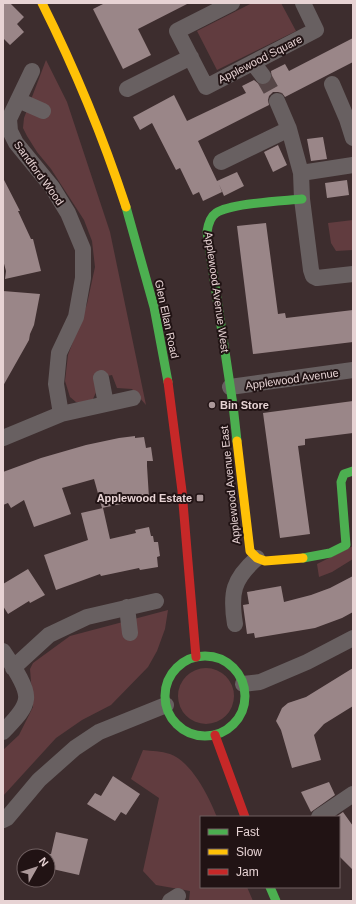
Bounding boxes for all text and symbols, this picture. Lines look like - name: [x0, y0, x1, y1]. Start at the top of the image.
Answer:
- street label: Applewood Square: [216, 33, 304, 85]
- street label: Sandford Wood: [12, 139, 66, 207]
- street label: Applewood Avenue West: [203, 231, 231, 353]
- street label: Glen Ellan Road: [153, 279, 181, 359]
- street label: Applewood Avenue: [245, 367, 339, 391]
- place label: Bin Store: [220, 399, 269, 411]
- marker: Bin Store: [207, 400, 217, 410]
- street label: Applewood Avenue East: [218, 425, 242, 545]
- place label: Applewood Estate: [97, 492, 192, 504]
- marker: Applewood Estate: [195, 493, 205, 503]
- legend: [200, 816, 340, 888]
- text: Fast: [236, 825, 260, 839]
- text: Slow: [236, 845, 262, 859]
- north arrow: [16, 848, 56, 888]
- text: N: [37, 855, 51, 869]
- text: Jam: [236, 865, 259, 879]

